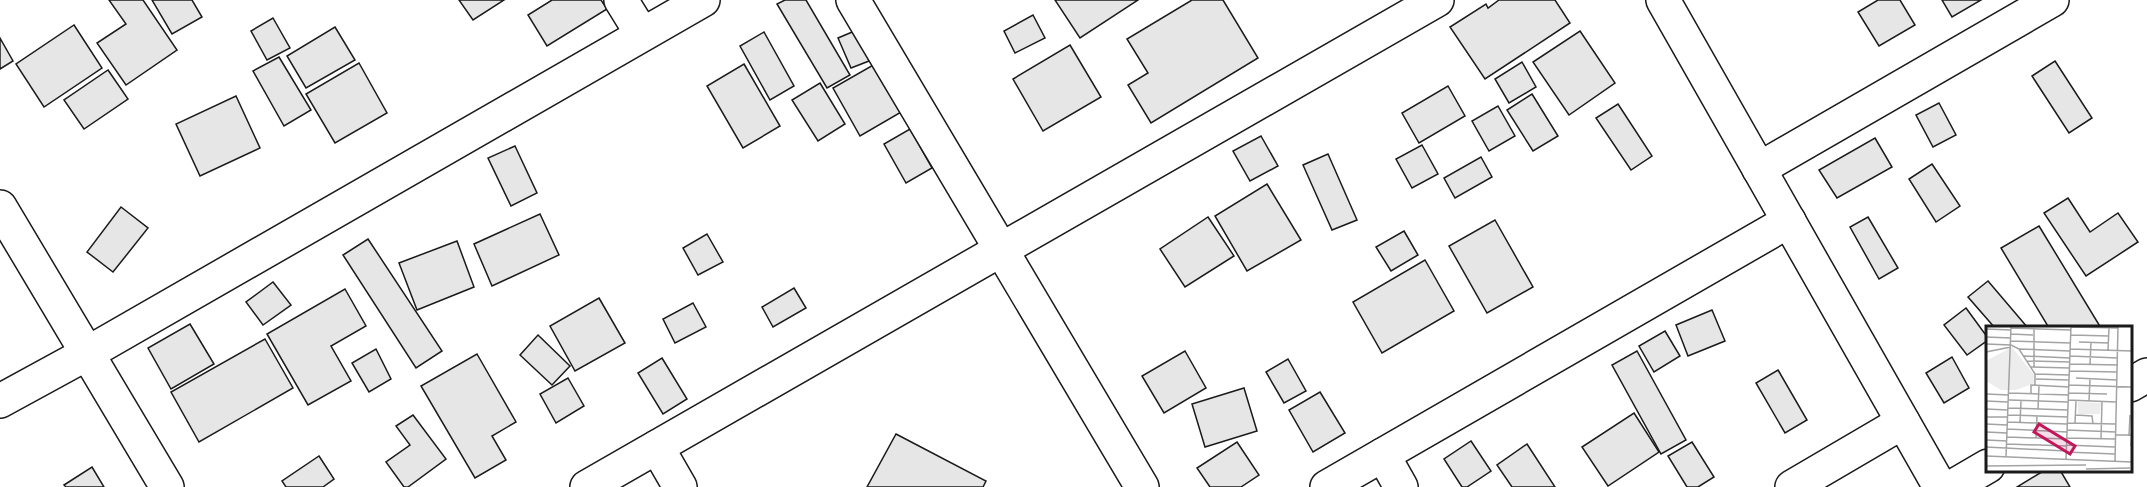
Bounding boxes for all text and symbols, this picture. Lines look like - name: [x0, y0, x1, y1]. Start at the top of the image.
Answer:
- inset map: [1986, 326, 2132, 472]

